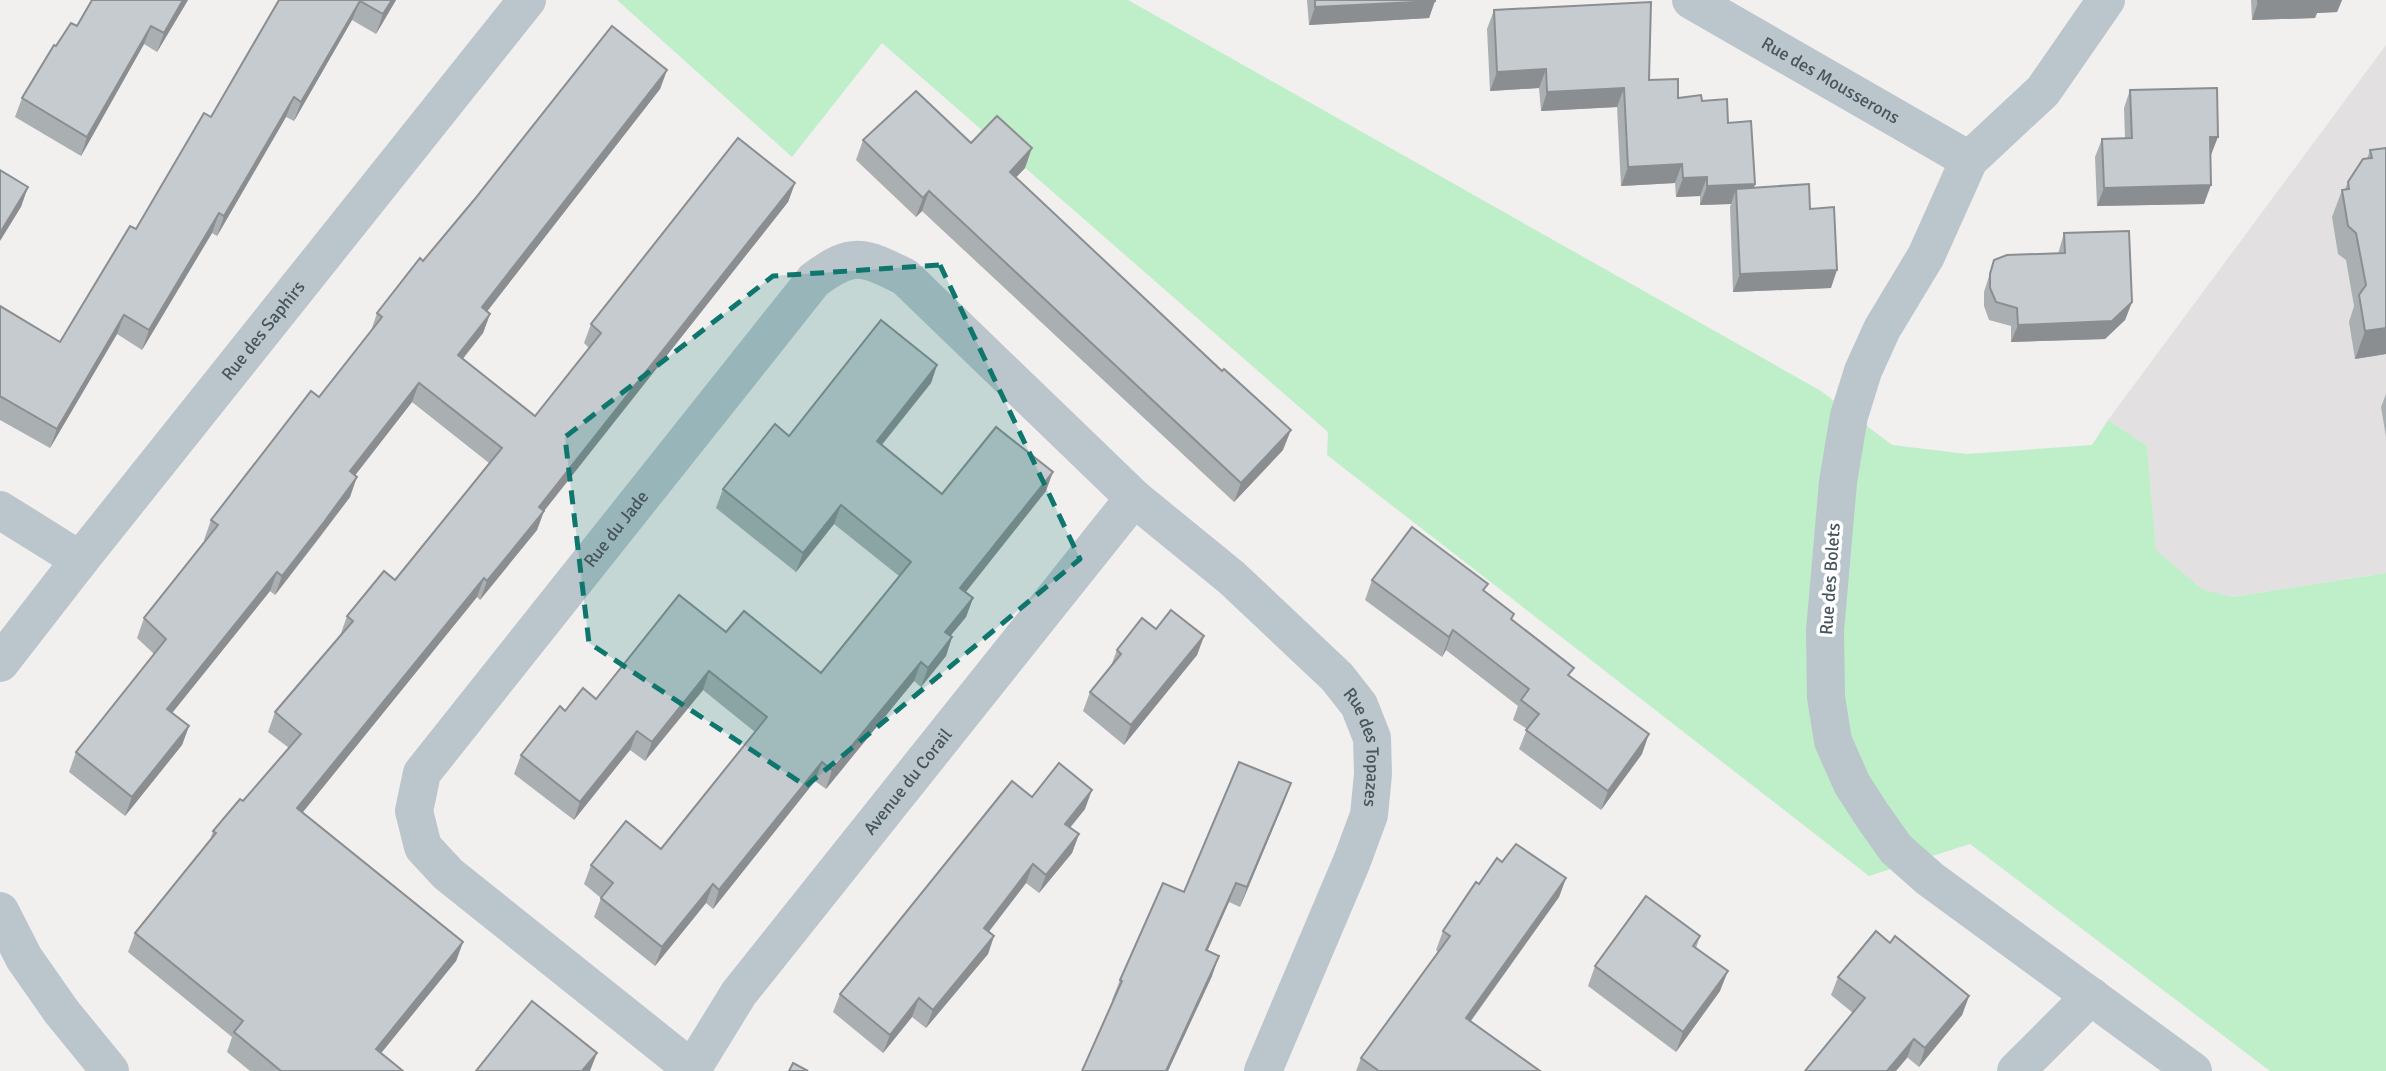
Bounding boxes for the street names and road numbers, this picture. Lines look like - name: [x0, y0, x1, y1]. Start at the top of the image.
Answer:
- street label: Rue des Mousserons: [1758, 32, 1904, 129]
- street label: Rue des Saphirs: [217, 276, 310, 385]
- street label: Rue du Jade: [579, 486, 653, 572]
- street label: Rue des Bolets: [1815, 522, 1845, 636]
- street label: Rue des Topazes: [1339, 683, 1384, 808]
- street label: Avenue du Corail: [859, 724, 957, 839]

